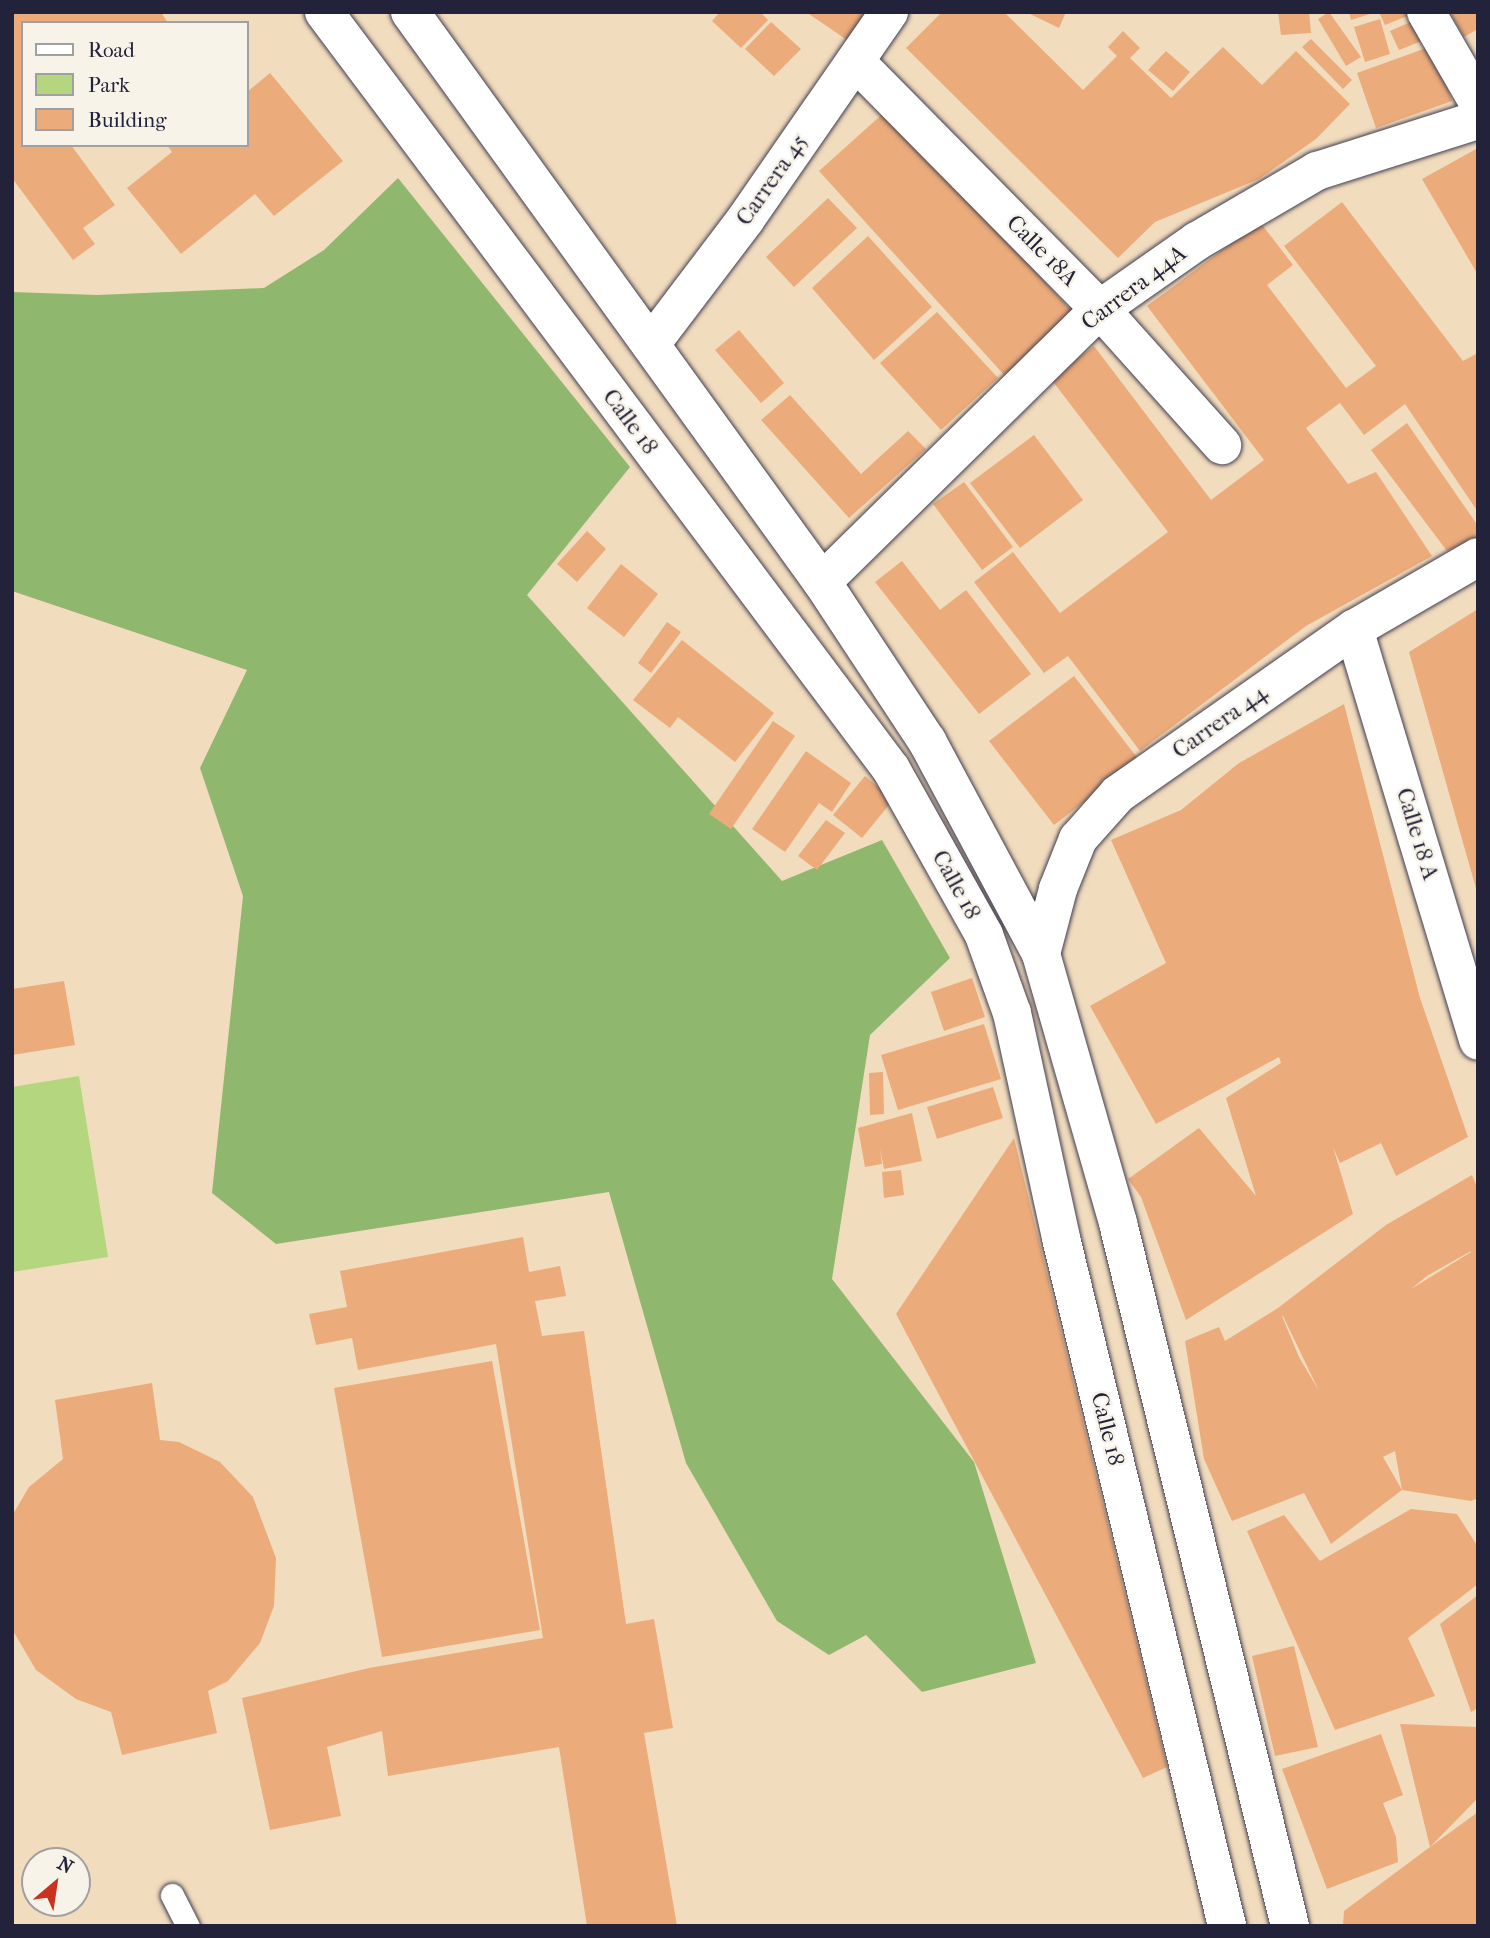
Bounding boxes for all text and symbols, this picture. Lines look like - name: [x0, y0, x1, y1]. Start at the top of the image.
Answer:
- legend: [21, 21, 248, 147]
- text: Road: [88, 38, 135, 62]
- text: Park: [88, 73, 130, 97]
- text: Building: [88, 108, 166, 132]
- street label: Carrera 45: [731, 129, 813, 231]
- street label: Calle 18A: [1001, 210, 1083, 292]
- street label: Carrera 44A: [1076, 240, 1192, 336]
- street label: Calle 18: [596, 384, 664, 460]
- street label: Carrera 44: [1167, 679, 1273, 765]
- street label: Calle 18 A: [1390, 785, 1444, 883]
- street label: Calle 18: [926, 846, 986, 924]
- street label: Calle 18: [1085, 1389, 1129, 1469]
- north arrow: [21, 1847, 91, 1917]
- text: N: [54, 1852, 77, 1878]

